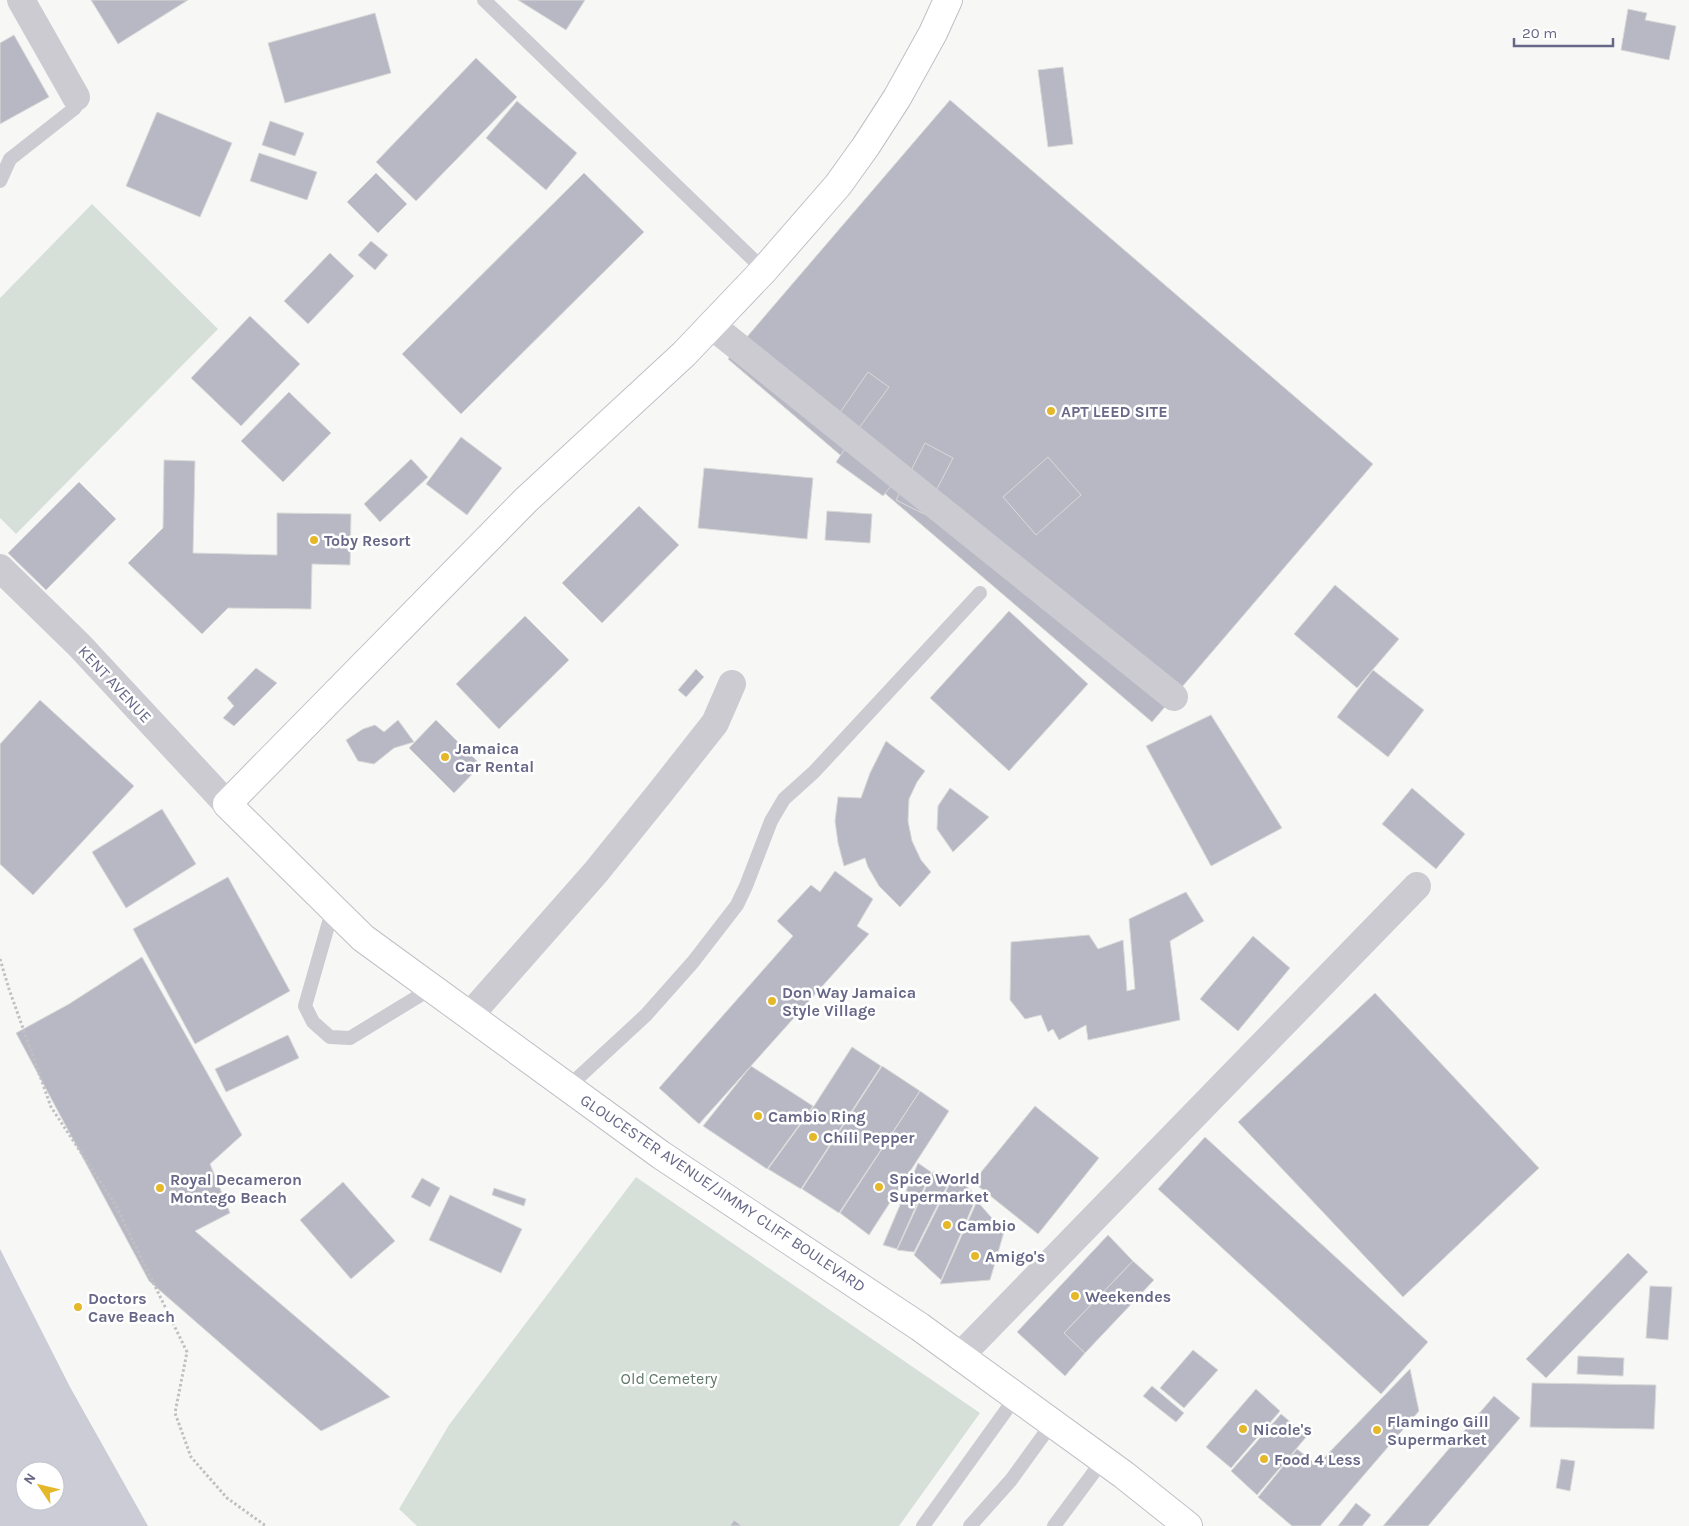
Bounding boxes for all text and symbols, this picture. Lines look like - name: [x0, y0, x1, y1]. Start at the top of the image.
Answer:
- scale bar: [1514, 15, 1613, 47]
- text: 20 m: [1522, 24, 1557, 42]
- place label: APT LEED SITE: [1061, 402, 1168, 421]
- marker: APT LEED SITE: [1045, 405, 1057, 417]
- place label: Toby Resort: [324, 531, 411, 550]
- marker: Toby Resort: [308, 534, 320, 546]
- street label: KENT AVENUE: [74, 641, 156, 727]
- place label: Jamaica Car Rental: [455, 739, 534, 776]
- marker: Jamaica Car Rental: [439, 751, 451, 763]
- place label: Don Way Jamaica Style Village: [782, 983, 916, 1020]
- marker: Don Way Jamaica Style Village: [766, 995, 778, 1007]
- street label: GLOUCESTER AVENUE/JIMMY CLIFF BOULEVARD: [577, 1090, 869, 1296]
- place label: Cambio Ring: [768, 1107, 866, 1126]
- marker: Cambio Ring: [752, 1110, 764, 1122]
- place label: Chili Pepper: [823, 1128, 915, 1147]
- marker: Chili Pepper: [807, 1131, 819, 1143]
- place label: Spice World Supermarket: [889, 1169, 989, 1206]
- place label: Royal Decameron Montego Beach: [170, 1170, 302, 1207]
- marker: Spice World Supermarket: [873, 1181, 885, 1193]
- marker: Royal Decameron Montego Beach: [154, 1182, 166, 1194]
- place label: Cambio: [957, 1216, 1016, 1235]
- marker: Cambio: [941, 1219, 953, 1231]
- place label: Amigo's: [985, 1247, 1045, 1266]
- marker: Amigo's: [969, 1250, 981, 1262]
- place label: Weekendes: [1085, 1287, 1171, 1306]
- place label: Doctors Cave Beach: [88, 1289, 175, 1326]
- marker: Weekendes: [1069, 1290, 1081, 1302]
- marker: Doctors Cave Beach: [72, 1301, 84, 1313]
- park label: Old Cemetery: [621, 1369, 718, 1388]
- place label: Flamingo Gill Supermarket: [1387, 1412, 1489, 1449]
- place label: Nicole's: [1253, 1420, 1312, 1439]
- marker: Nicole's: [1237, 1423, 1249, 1435]
- marker: Flamingo Gill Supermarket: [1371, 1424, 1383, 1436]
- place label: Food 4 Less: [1274, 1450, 1361, 1469]
- marker: Food 4 Less: [1258, 1453, 1270, 1465]
- north arrow: [15, 1461, 65, 1511]
- text: N: [20, 1470, 40, 1488]

